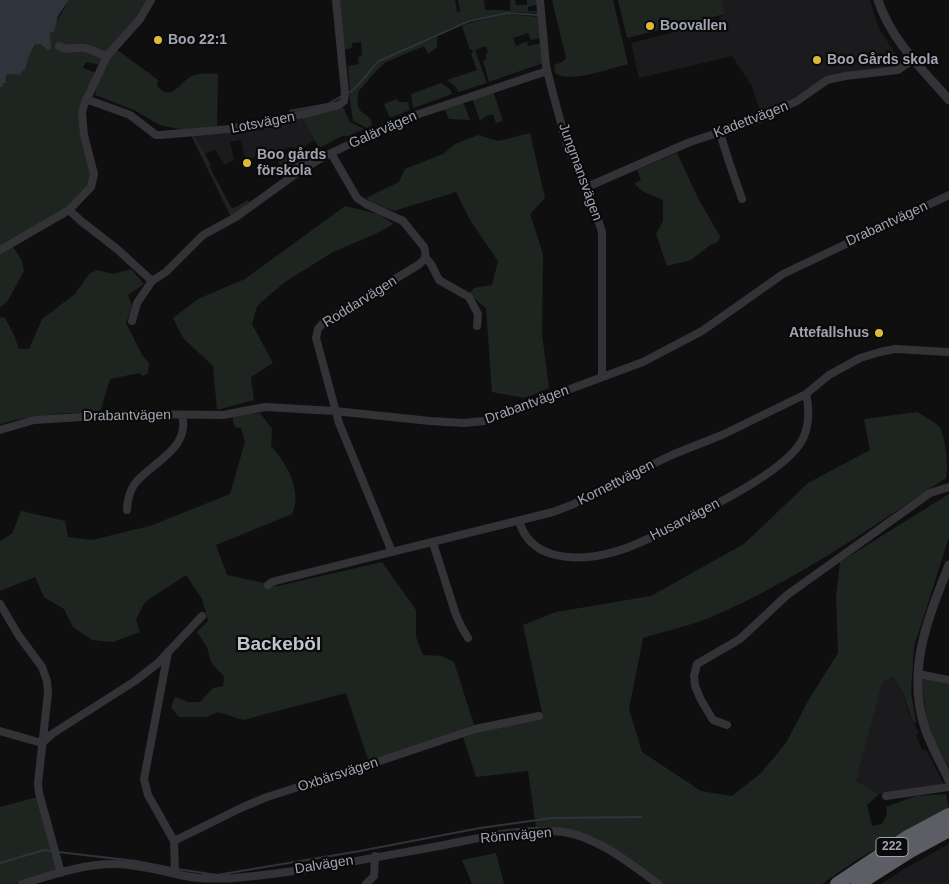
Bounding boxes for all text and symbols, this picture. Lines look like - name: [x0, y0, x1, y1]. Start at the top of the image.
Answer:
- place label: Boovallen: [660, 18, 727, 34]
- marker: Boovallen: [644, 20, 656, 32]
- place label: Boo 22:1: [168, 32, 227, 48]
- marker: Boo 22:1: [152, 34, 164, 46]
- place label: Boo Gårds skola: [827, 52, 938, 68]
- marker: Boo Gårds skola: [811, 54, 823, 66]
- street label: Kadettvägen: [711, 98, 791, 142]
- street label: Galärvägen: [347, 108, 419, 152]
- street label: Lotsvägen: [230, 109, 296, 137]
- street label: Jungmansvägen: [555, 121, 605, 223]
- place label: Boo gårds förskola: [257, 147, 326, 180]
- marker: Boo gårds förskola: [241, 157, 253, 169]
- street label: Drabantvägen: [844, 198, 930, 250]
- street label: Roddarvägen: [320, 273, 400, 331]
- place label: Attefallshus: [789, 325, 869, 341]
- marker: Attefallshus: [873, 327, 885, 339]
- street label: Drabantvägen: [483, 382, 571, 428]
- street label: Drabantvägen: [83, 407, 171, 425]
- street label: Kornettvägen: [575, 457, 657, 509]
- street label: Husarvägen: [648, 495, 722, 545]
- district label: Backeböl: [237, 634, 321, 656]
- street label: Oxbärsvägen: [296, 754, 380, 796]
- street label: Rönnvägen: [480, 825, 552, 847]
- road number: 222: [876, 838, 908, 856]
- street label: Dalvägen: [293, 852, 355, 878]

